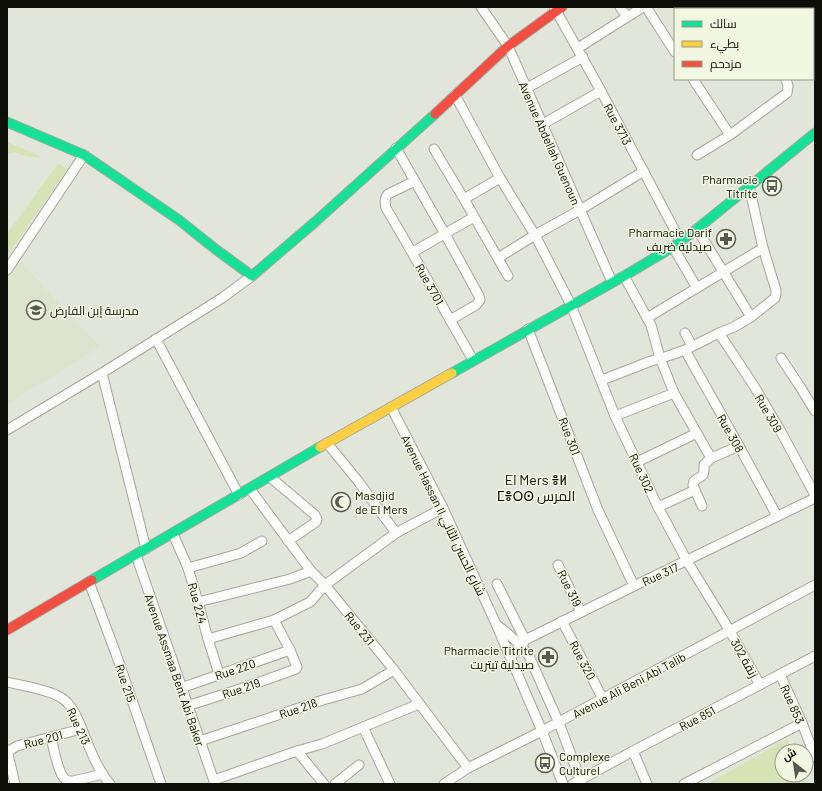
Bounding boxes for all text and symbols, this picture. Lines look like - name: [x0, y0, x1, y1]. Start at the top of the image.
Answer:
- legend: [674, 8, 814, 80]
- text: سالك: [710, 16, 737, 30]
- text: بطيء: [710, 36, 739, 54]
- text: مزدحم: [710, 56, 742, 72]
- street label: Avenue Abdellah Guenoun: [516, 79, 584, 207]
- street label: Rue 3713: [601, 101, 635, 147]
- place label: Pharmacie Titrite: [702, 172, 758, 200]
- bus stop icon: Pharmacie Titrite: [761, 175, 783, 197]
- place label: Pharmacie Darif صيدلية ضريف: [629, 225, 712, 254]
- pharmacy icon: Pharmacie Darif صيدلية ضريف: [715, 228, 737, 250]
- street label: Rue 3701: [413, 261, 447, 307]
- school or university icon: مدرسة إبن الفارض: [25, 299, 47, 321]
- place label: مدرسة إبن الفارض: [50, 303, 139, 318]
- street label: Rue 309: [752, 391, 786, 435]
- street label: Rue 308: [715, 411, 747, 455]
- street label: Rue 301: [556, 415, 584, 457]
- street label: Avenue Hassan II شارع الحسن الثاني: [395, 432, 489, 600]
- street label: Rue 302: [627, 451, 657, 495]
- district label: El Mers ⴻⵍ ⵎⴻⵔⵙ المرس: [497, 471, 575, 504]
- place label: Masdjid de El Mers: [355, 488, 408, 516]
- mosque icon: Masdjid de El Mers: [330, 491, 352, 513]
- street label: Rue 317: [640, 559, 681, 588]
- street label: Rue 319: [555, 567, 585, 609]
- street label: Rue 224: [186, 581, 210, 625]
- street label: Avenue Assmaa Bent Abi Baker: [142, 592, 208, 749]
- street label: Rue 231: [342, 608, 378, 648]
- street label: زنقة 302: [728, 636, 761, 681]
- street label: Rue 320: [567, 638, 599, 682]
- place label: Pharmacie Titrite صيدلية تيتريت: [444, 643, 534, 672]
- pharmacy icon: Pharmacie Titrite صيدلية تيتريت: [537, 646, 559, 668]
- street label: Avenue Ali Beni Abi Talib: [570, 649, 688, 721]
- street label: Rue 220: [213, 656, 257, 682]
- street label: Rue 215: [113, 662, 139, 704]
- street label: Rue 219: [220, 675, 262, 701]
- street label: Rue 853: [778, 682, 808, 726]
- street label: Rue 218: [277, 695, 319, 721]
- street label: Rue 851: [677, 703, 717, 733]
- street label: Rue 213: [64, 705, 94, 747]
- street label: Rue 201: [22, 727, 64, 751]
- north arrow: [774, 743, 814, 783]
- text: ش: [779, 745, 799, 764]
- place label: Complexe Culturel: [559, 749, 610, 777]
- bus stop icon: Complexe Culturel: [534, 752, 556, 774]

